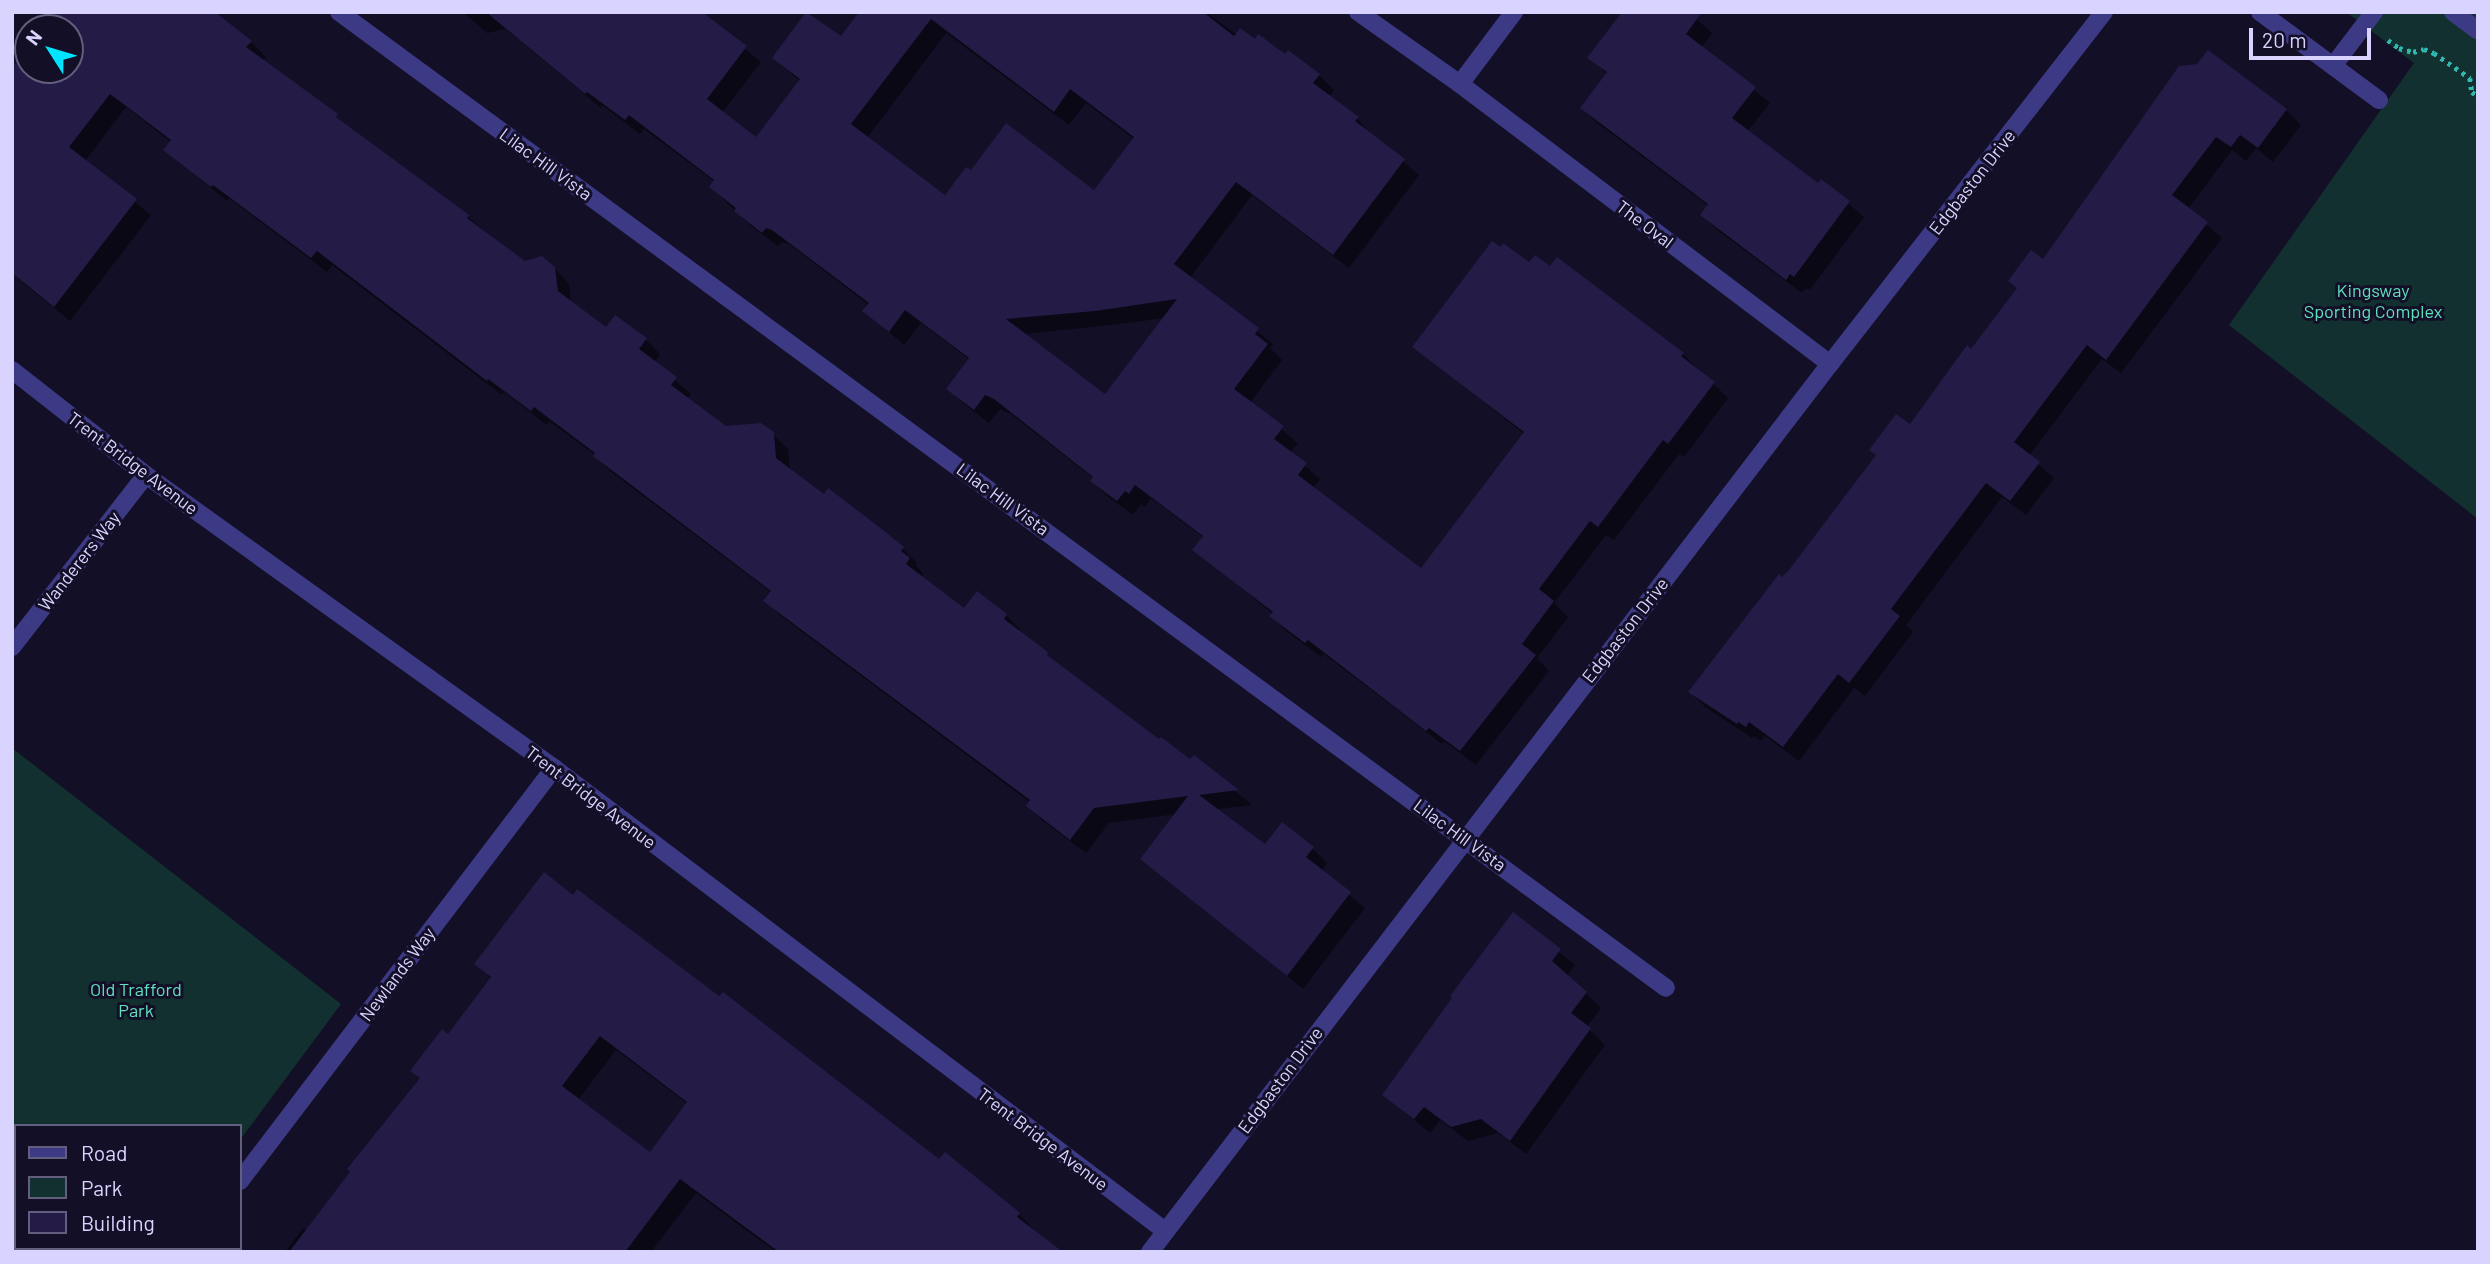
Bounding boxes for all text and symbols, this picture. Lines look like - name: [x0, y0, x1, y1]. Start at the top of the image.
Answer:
- north arrow: [14, 14, 84, 84]
- scale bar: [2252, 14, 2374, 58]
- text: N: [20, 25, 46, 49]
- text: 20 m: [2262, 27, 2307, 52]
- street label: Lilac Hill Vista: [496, 123, 596, 205]
- street label: Edgbaston Drive: [1924, 125, 2020, 239]
- street label: The Oval: [1612, 196, 1678, 252]
- park label: Kingsway Sporting Complex: [2304, 280, 2442, 322]
- street label: Trent Bridge Avenue: [64, 407, 202, 519]
- street label: Lilac Hill Vista: [953, 458, 1053, 540]
- street label: Wanderers Way: [33, 507, 125, 615]
- street label: Edgbaston Drive: [1577, 573, 1673, 687]
- street label: Trent Bridge Avenue: [522, 741, 660, 853]
- street label: Lilac Hill Vista: [1410, 794, 1510, 876]
- street label: Newlands Way: [355, 923, 439, 1025]
- park label: Old Trafford Park: [90, 979, 182, 1021]
- street label: Edgbaston Drive: [1233, 1023, 1327, 1137]
- street label: Trent Bridge Avenue: [974, 1083, 1112, 1195]
- legend: [14, 1124, 242, 1250]
- text: Road: [81, 1140, 127, 1165]
- text: Park: [81, 1175, 122, 1200]
- text: Building: [81, 1210, 155, 1235]

